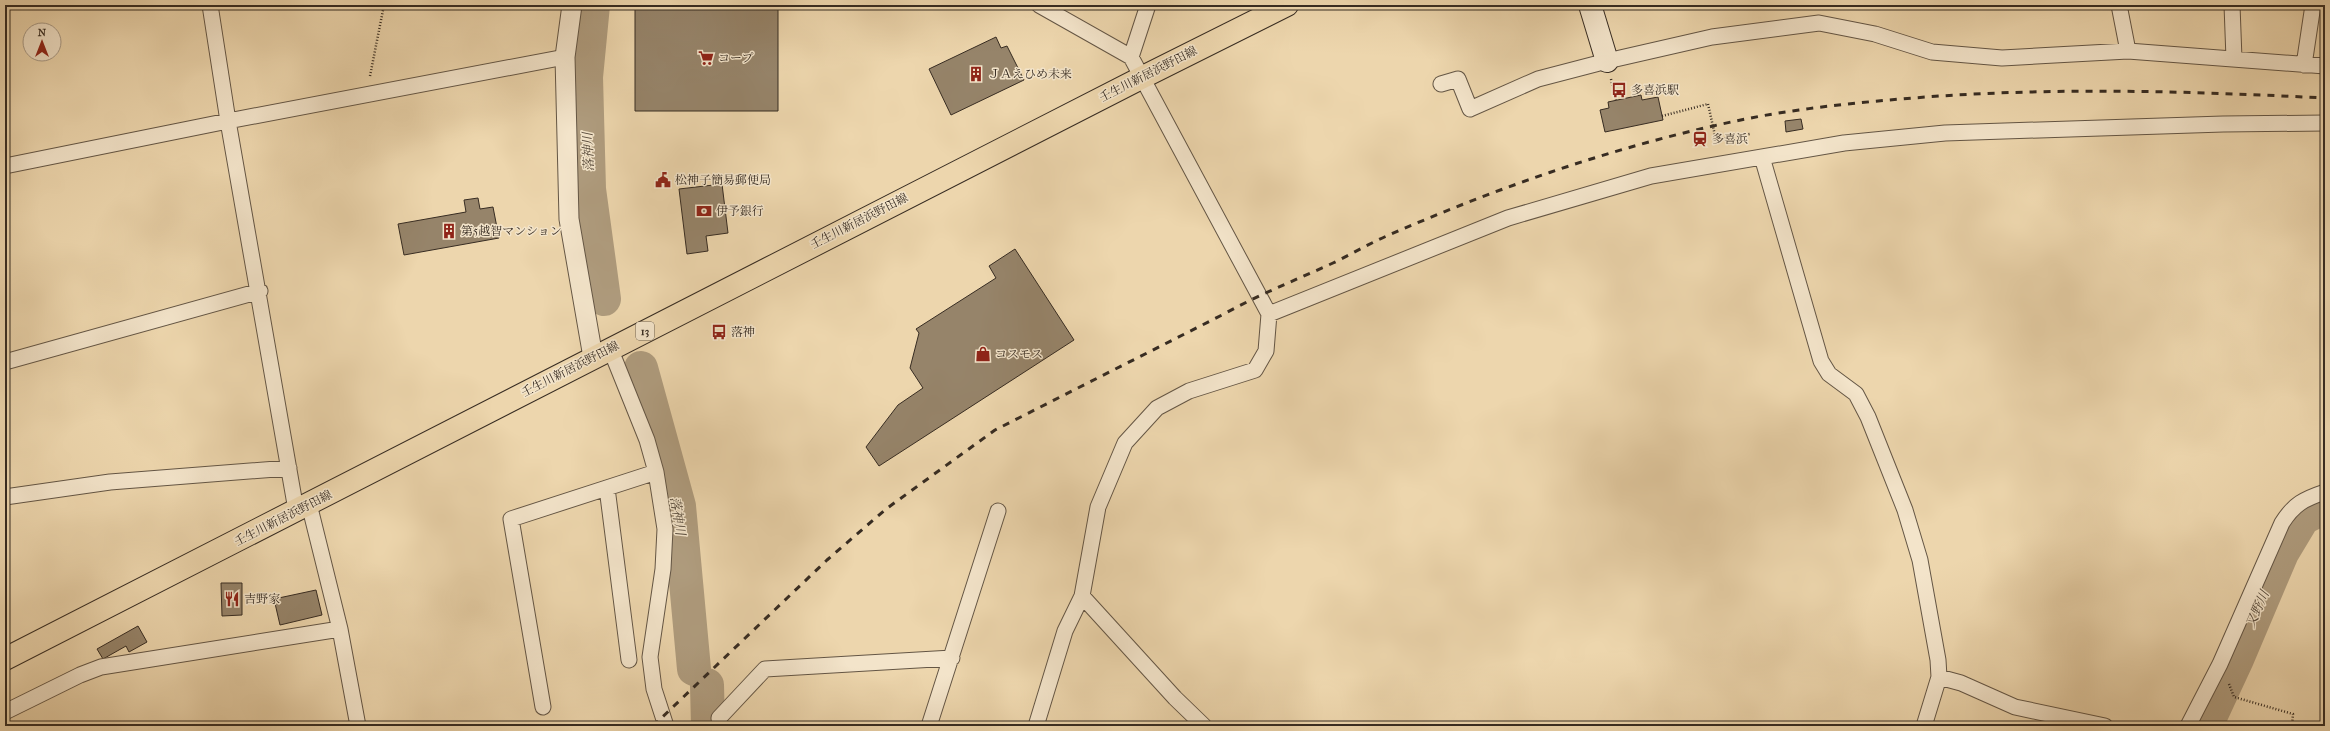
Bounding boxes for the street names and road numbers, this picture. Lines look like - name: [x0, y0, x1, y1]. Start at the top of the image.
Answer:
- street label: 壬生川新居浜野田線: [1097, 43, 1199, 105]
- street label: 壬生川新居浜野田線: [808, 190, 910, 252]
- road number: 13: [636, 322, 654, 340]
- street label: 壬生川新居浜野田線: [519, 338, 621, 400]
- street label: 壬生川新居浜野田線: [232, 487, 334, 549]

